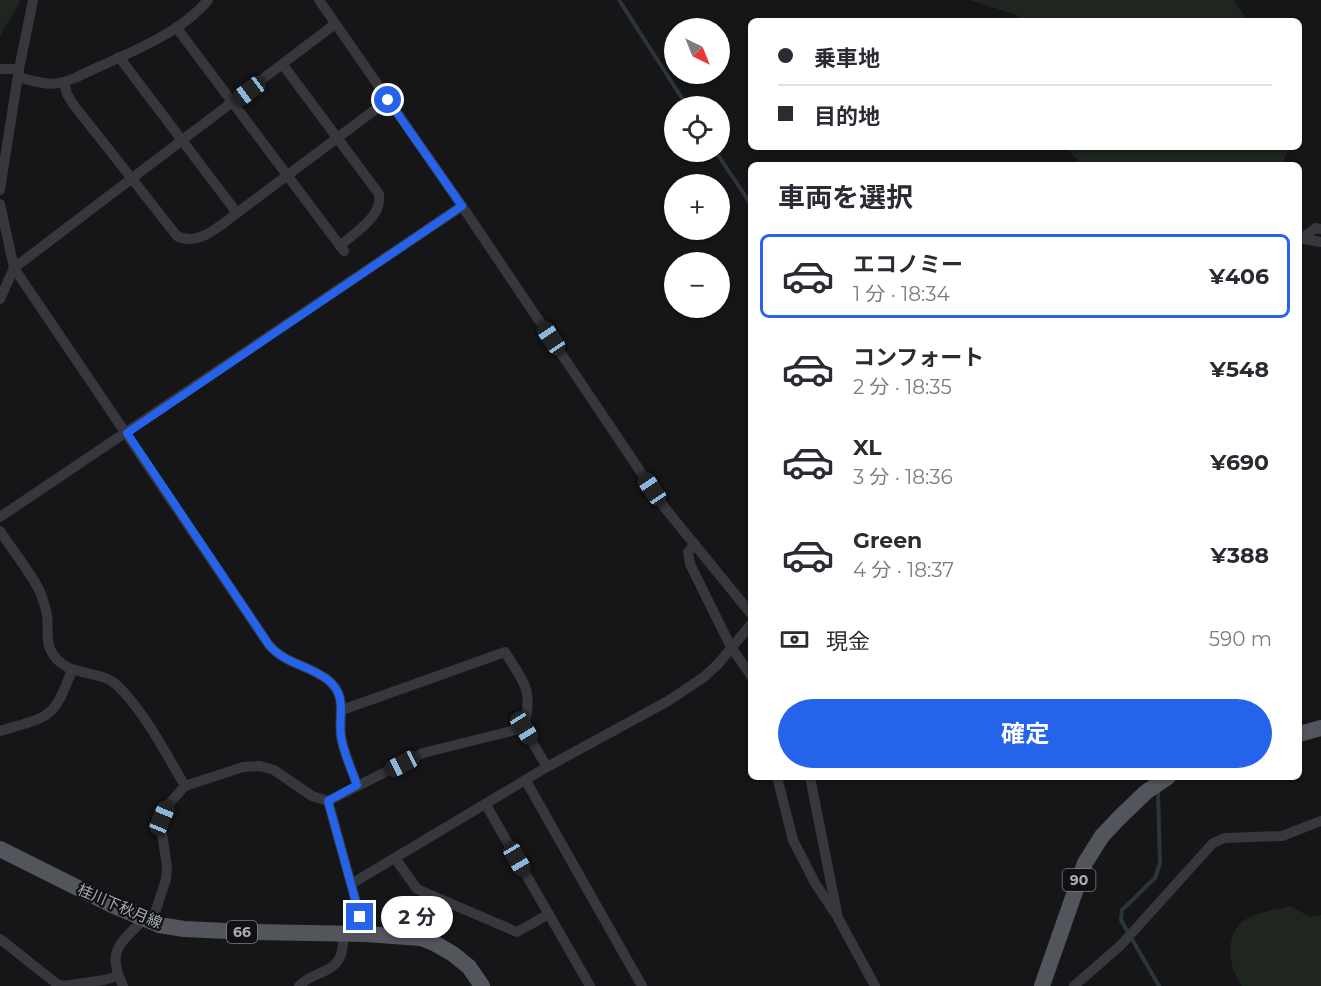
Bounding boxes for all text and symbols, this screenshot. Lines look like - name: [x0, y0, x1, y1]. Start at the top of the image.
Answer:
- north arrow: [664, 18, 730, 84]
- map controls: [664, 18, 730, 318]
- text: 乗車地: [814, 45, 880, 72]
- car: [229, 73, 269, 109]
- route start: [374, 86, 401, 113]
- button: locate: [664, 96, 730, 162]
- text: 目的地: [814, 103, 880, 130]
- button: +: [664, 174, 730, 240]
- text: 車両を選択: [778, 181, 913, 214]
- icon: car: [781, 249, 835, 303]
- text: エコノミー: [853, 251, 963, 278]
- button: −: [664, 252, 730, 318]
- text: ¥406: [1209, 263, 1269, 290]
- text: 1 分 · 18:34: [853, 282, 950, 306]
- car: [533, 318, 569, 358]
- icon: car: [781, 342, 835, 396]
- text: コンフォート: [853, 344, 984, 371]
- text: ¥548: [1210, 356, 1269, 383]
- text: 2 分 · 18:35: [853, 375, 952, 399]
- text: XL: [853, 434, 882, 461]
- icon: car: [781, 435, 835, 489]
- text: ¥690: [1210, 449, 1269, 476]
- text: 3 分 · 18:36: [853, 465, 953, 489]
- car: [634, 469, 670, 509]
- text: Green: [853, 527, 922, 554]
- icon: car: [781, 528, 835, 582]
- text: ¥388: [1211, 542, 1269, 569]
- text: 4 分 · 18:37: [853, 558, 954, 582]
- icon: cash: [778, 623, 811, 656]
- text: 590 m: [1209, 627, 1272, 651]
- text: 現金: [826, 628, 870, 655]
- button: 確定: [778, 699, 1272, 768]
- car: [507, 708, 541, 748]
- car: [382, 748, 422, 780]
- car: [147, 798, 177, 838]
- car: [500, 839, 534, 879]
- road number: 90: [1062, 869, 1096, 891]
- street label: 桂川下秋月線: [75, 880, 165, 932]
- callout: 2 分: [381, 896, 453, 938]
- route end: [346, 903, 373, 930]
- text: 2 分: [398, 905, 436, 929]
- road number: 66: [227, 921, 257, 943]

